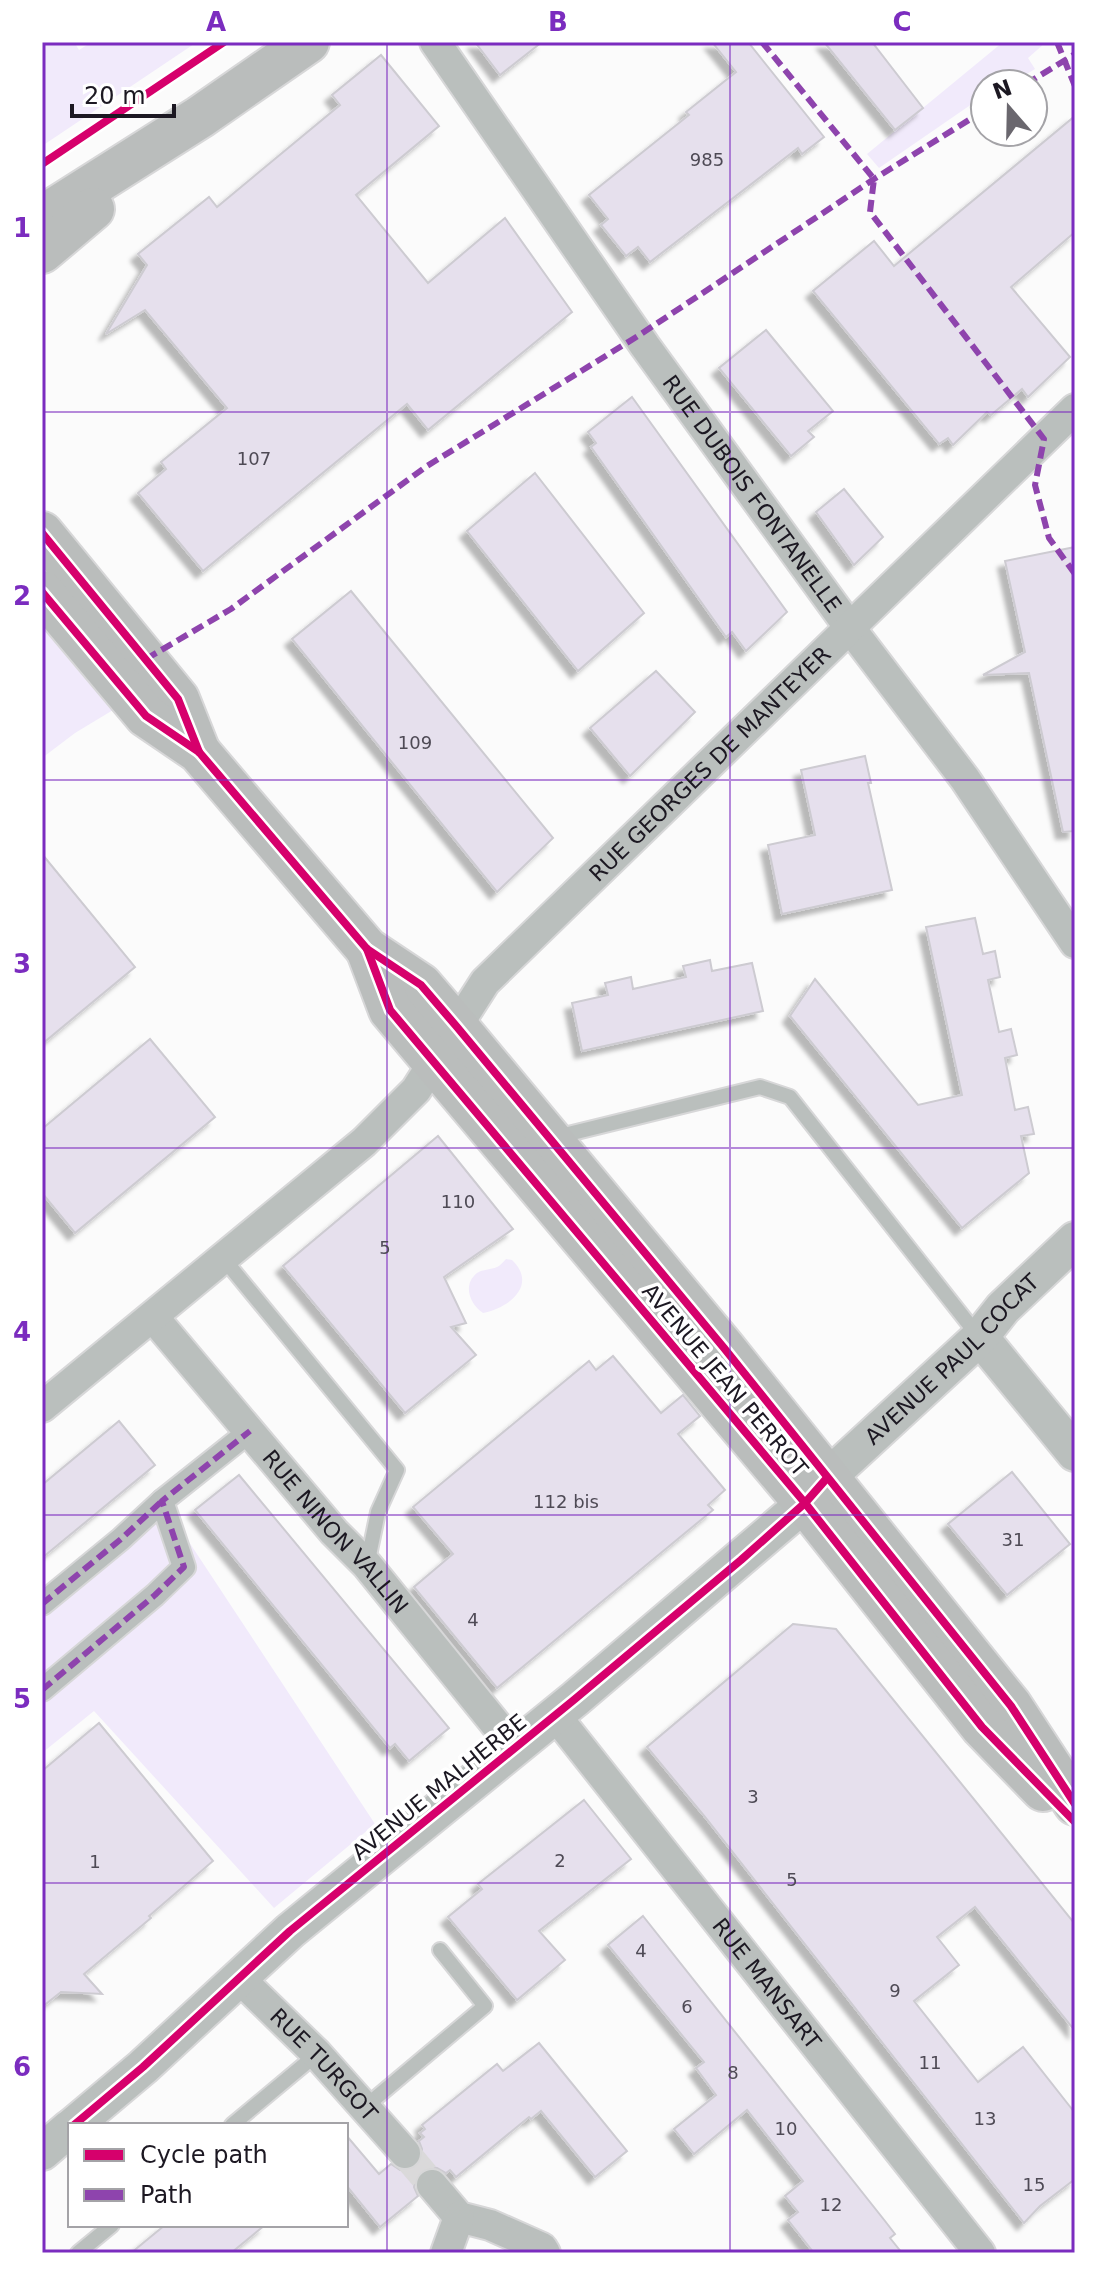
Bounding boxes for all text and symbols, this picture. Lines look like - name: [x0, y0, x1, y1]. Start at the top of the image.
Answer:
- text: A: [206, 7, 226, 37]
- text: B: [548, 7, 568, 37]
- text: C: [892, 7, 912, 37]
- scale bar: [72, 68, 174, 118]
- north arrow: [969, 68, 1049, 148]
- text: N: [989, 75, 1015, 105]
- text: 20 m: [84, 82, 146, 110]
- house number: 985: [690, 149, 724, 170]
- text: 1: [13, 213, 31, 243]
- street label: RUE DUBOIS FONTANELLE: [658, 370, 847, 617]
- house number: 107: [237, 448, 271, 469]
- text: 2: [13, 581, 31, 611]
- street label: RUE GEORGES DE MANTEYER: [584, 641, 835, 886]
- house number: 109: [398, 732, 432, 753]
- text: 3: [13, 949, 31, 979]
- house number: 110: [441, 1191, 475, 1212]
- house number: 5: [379, 1237, 391, 1258]
- street label: AVENUE PAUL COCAT: [860, 1268, 1044, 1449]
- street label: AVENUE JEAN PERROT: [637, 1279, 813, 1482]
- text: 4: [13, 1317, 31, 1347]
- street label: RUE NINON VALLIN: [258, 1445, 414, 1618]
- house number: 112 bis: [533, 1491, 599, 1512]
- house number: 31: [1002, 1529, 1024, 1550]
- house number: 4: [467, 1609, 479, 1630]
- text: 5: [13, 1684, 31, 1714]
- street label: AVENUE MALHERBE: [347, 1709, 531, 1865]
- house number: 3: [747, 1786, 759, 1807]
- house number: 2: [554, 1850, 566, 1871]
- house number: 1: [89, 1851, 101, 1872]
- house number: 5: [786, 1869, 798, 1890]
- street label: RUE MANSART: [708, 1913, 827, 2054]
- house number: 4: [635, 1940, 647, 1961]
- house number: 9: [889, 1980, 901, 2001]
- house number: 6: [681, 1996, 693, 2017]
- street label: RUE TURGOT: [265, 2003, 383, 2126]
- text: 6: [13, 2052, 31, 2082]
- house number: 11: [919, 2052, 941, 2073]
- house number: 8: [727, 2062, 739, 2083]
- house number: 13: [974, 2108, 996, 2129]
- house number: 10: [775, 2118, 797, 2139]
- legend: [68, 2123, 348, 2227]
- text: Cycle path: [140, 2141, 268, 2169]
- house number: 15: [1023, 2174, 1045, 2195]
- text: Path: [140, 2181, 193, 2209]
- house number: 12: [820, 2194, 842, 2215]

